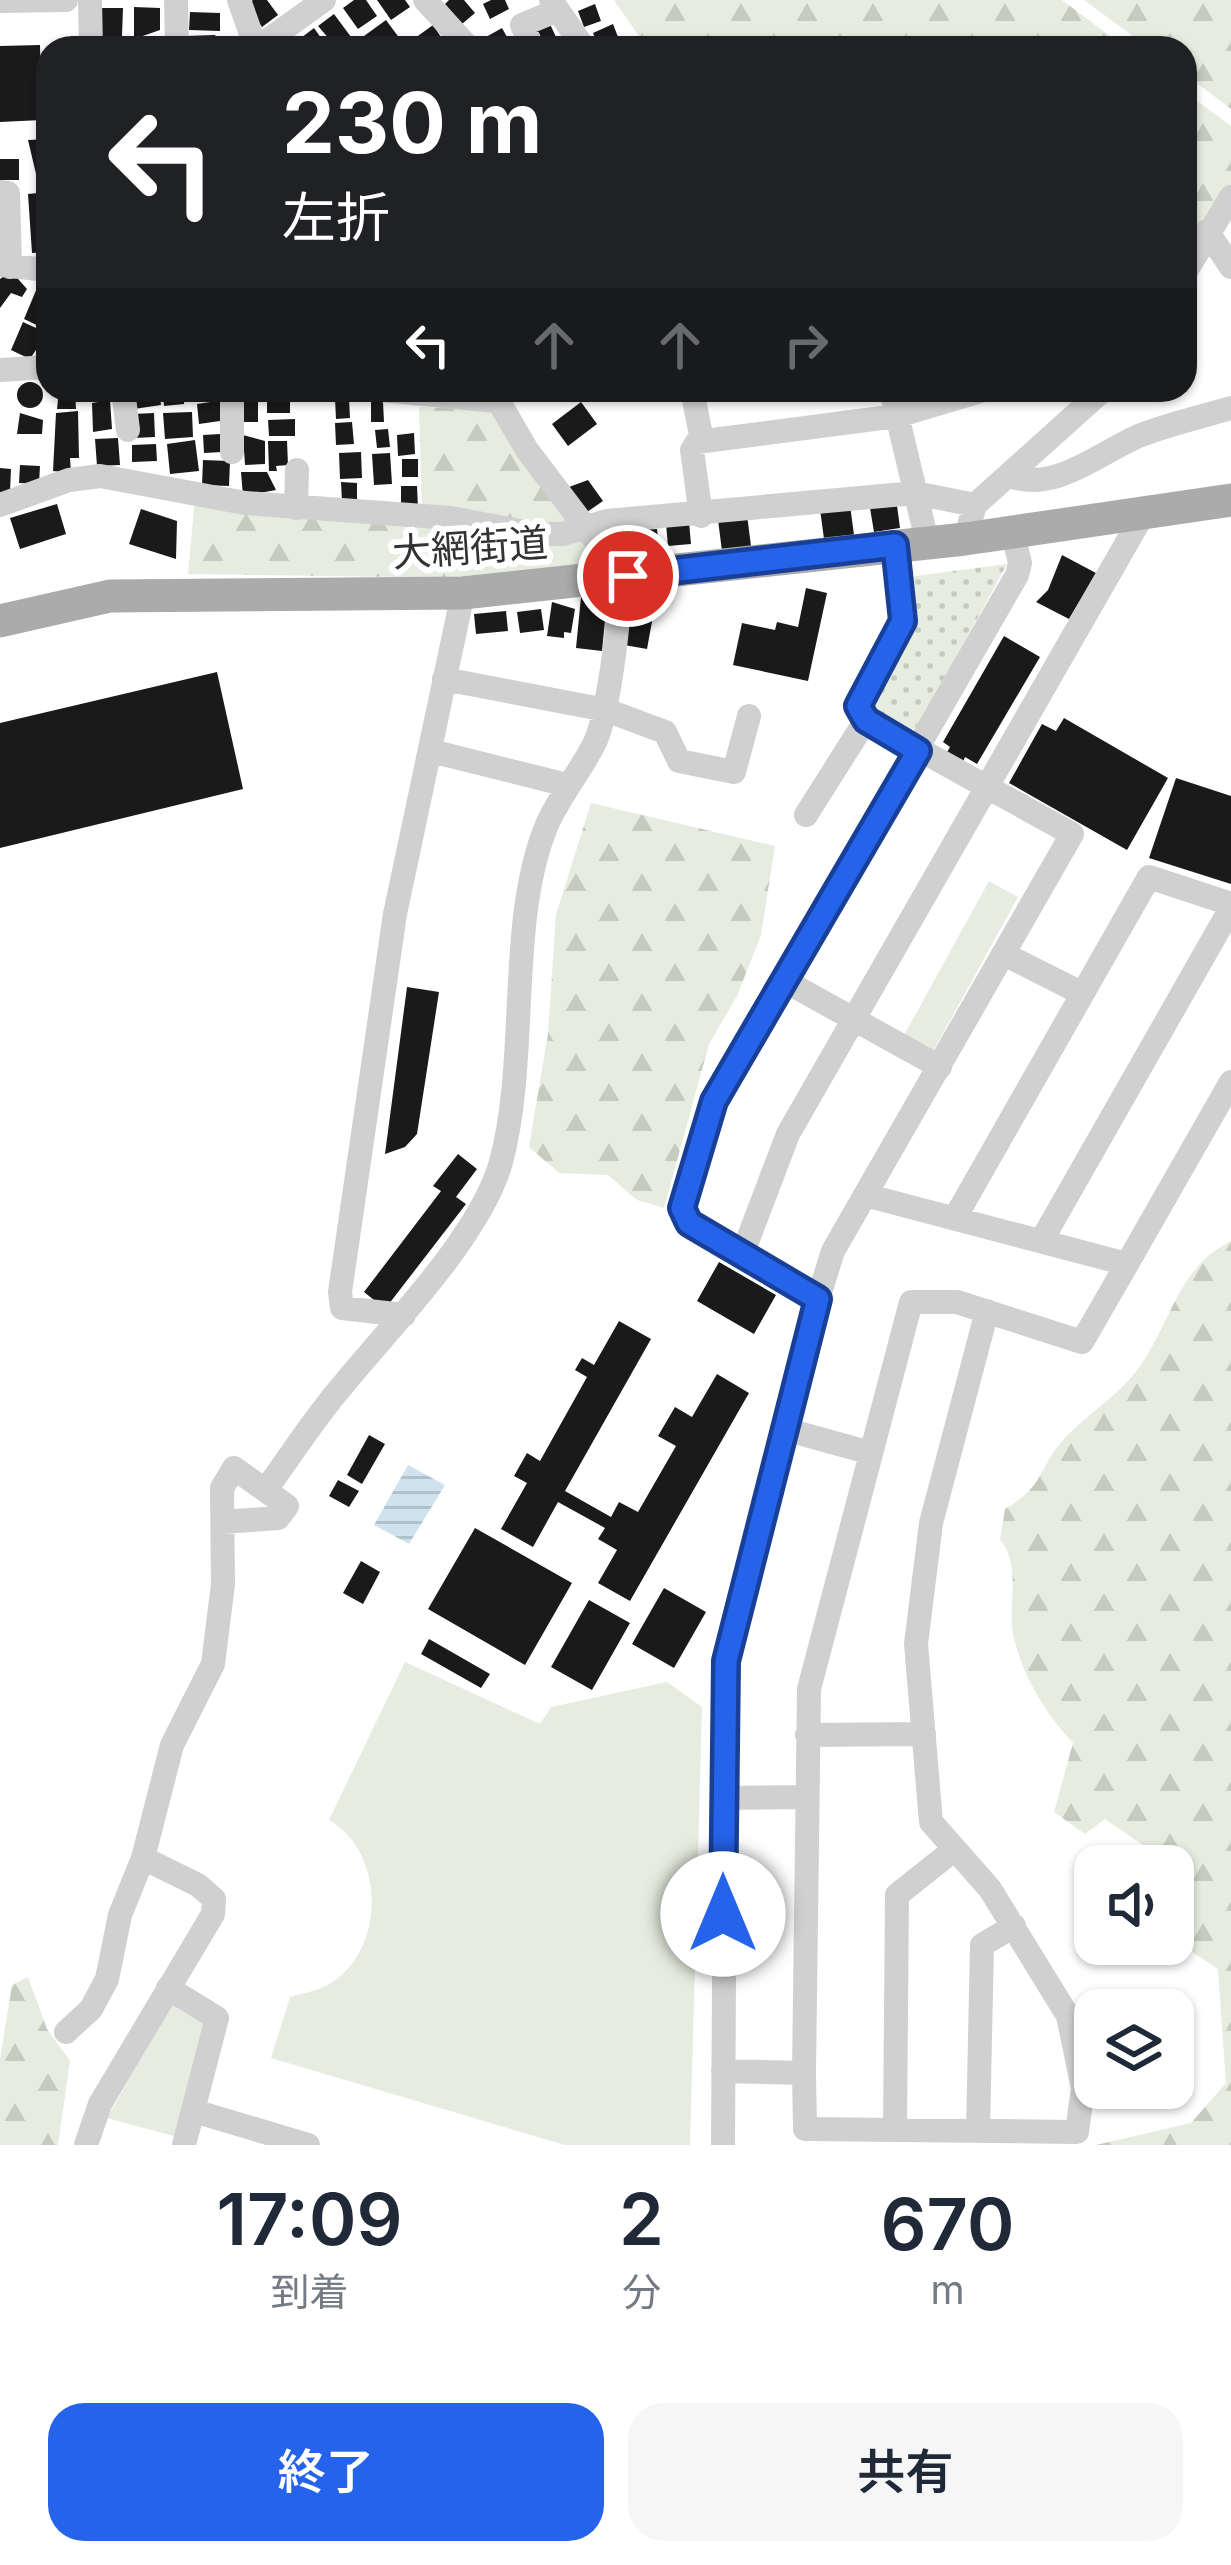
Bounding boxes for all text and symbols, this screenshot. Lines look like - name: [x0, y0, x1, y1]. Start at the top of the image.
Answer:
- text: 230 m: [282, 72, 542, 173]
- icon: left: [84, 84, 240, 240]
- text: 左折: [282, 185, 390, 250]
- icon: left: [395, 312, 461, 378]
- icon: ahead: [521, 312, 587, 378]
- icon: ahead: [647, 312, 713, 378]
- icon: right: [773, 312, 839, 378]
- street label: 大網街道: [391, 518, 549, 576]
- pin: [577, 525, 679, 627]
- icon: arrive: [595, 543, 661, 609]
- map controls: [1074, 1845, 1194, 2109]
- button: sound: [1074, 1845, 1194, 1965]
- position arrow: [660, 1851, 786, 1977]
- button: layers: [1074, 1989, 1194, 2109]
- text: 17:09: [217, 2175, 403, 2262]
- text: 2: [619, 2175, 664, 2262]
- text: 670: [881, 2180, 1014, 2267]
- text: m: [930, 2266, 965, 2313]
- text: 到着: [271, 2268, 349, 2315]
- text: 分: [622, 2268, 661, 2315]
- button: 終了: [48, 2403, 604, 2541]
- button: 共有: [628, 2403, 1183, 2541]

